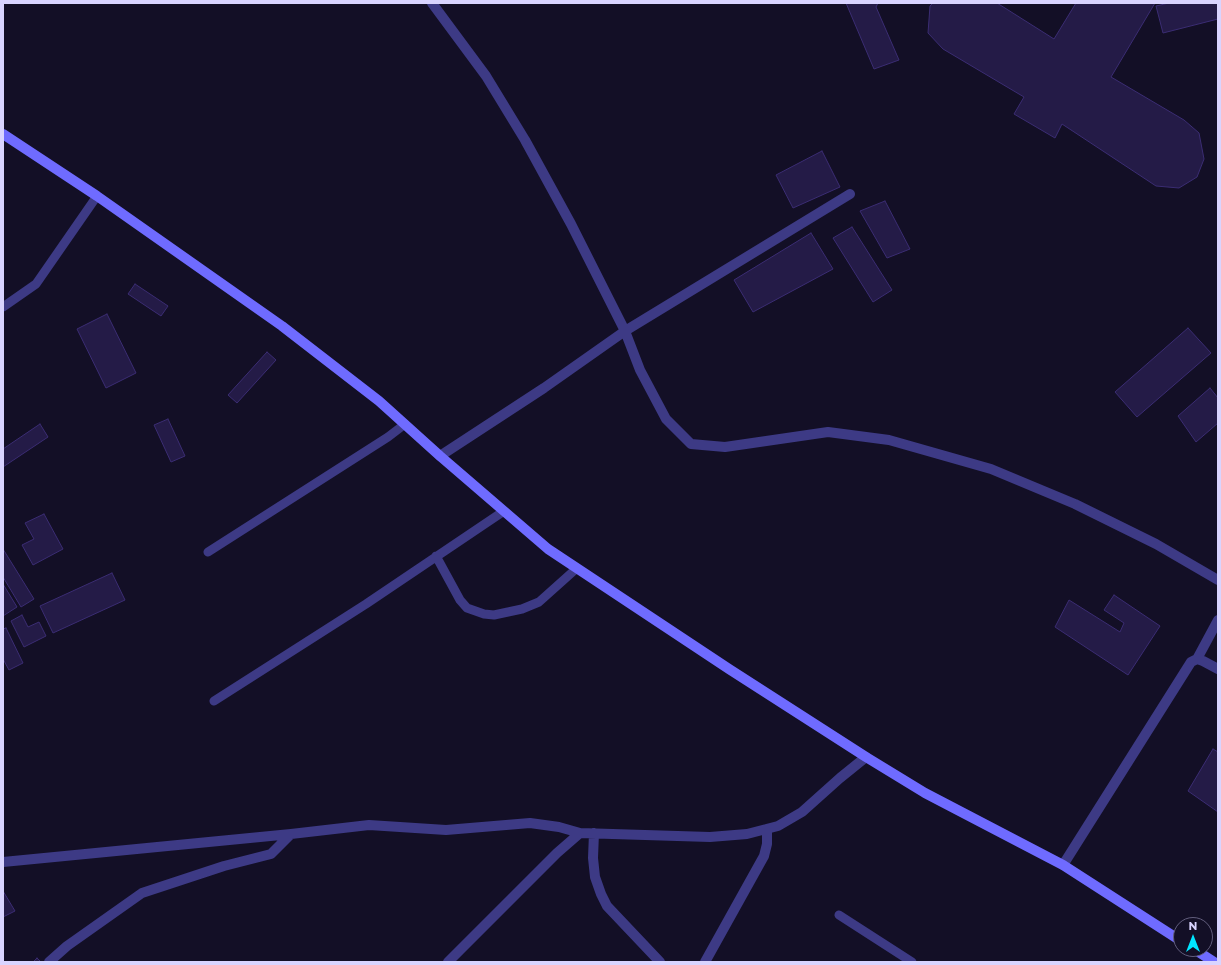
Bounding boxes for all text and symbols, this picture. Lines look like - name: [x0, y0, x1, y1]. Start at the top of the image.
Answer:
- north arrow: [1173, 917, 1213, 957]
- text: N: [1189, 919, 1197, 933]

